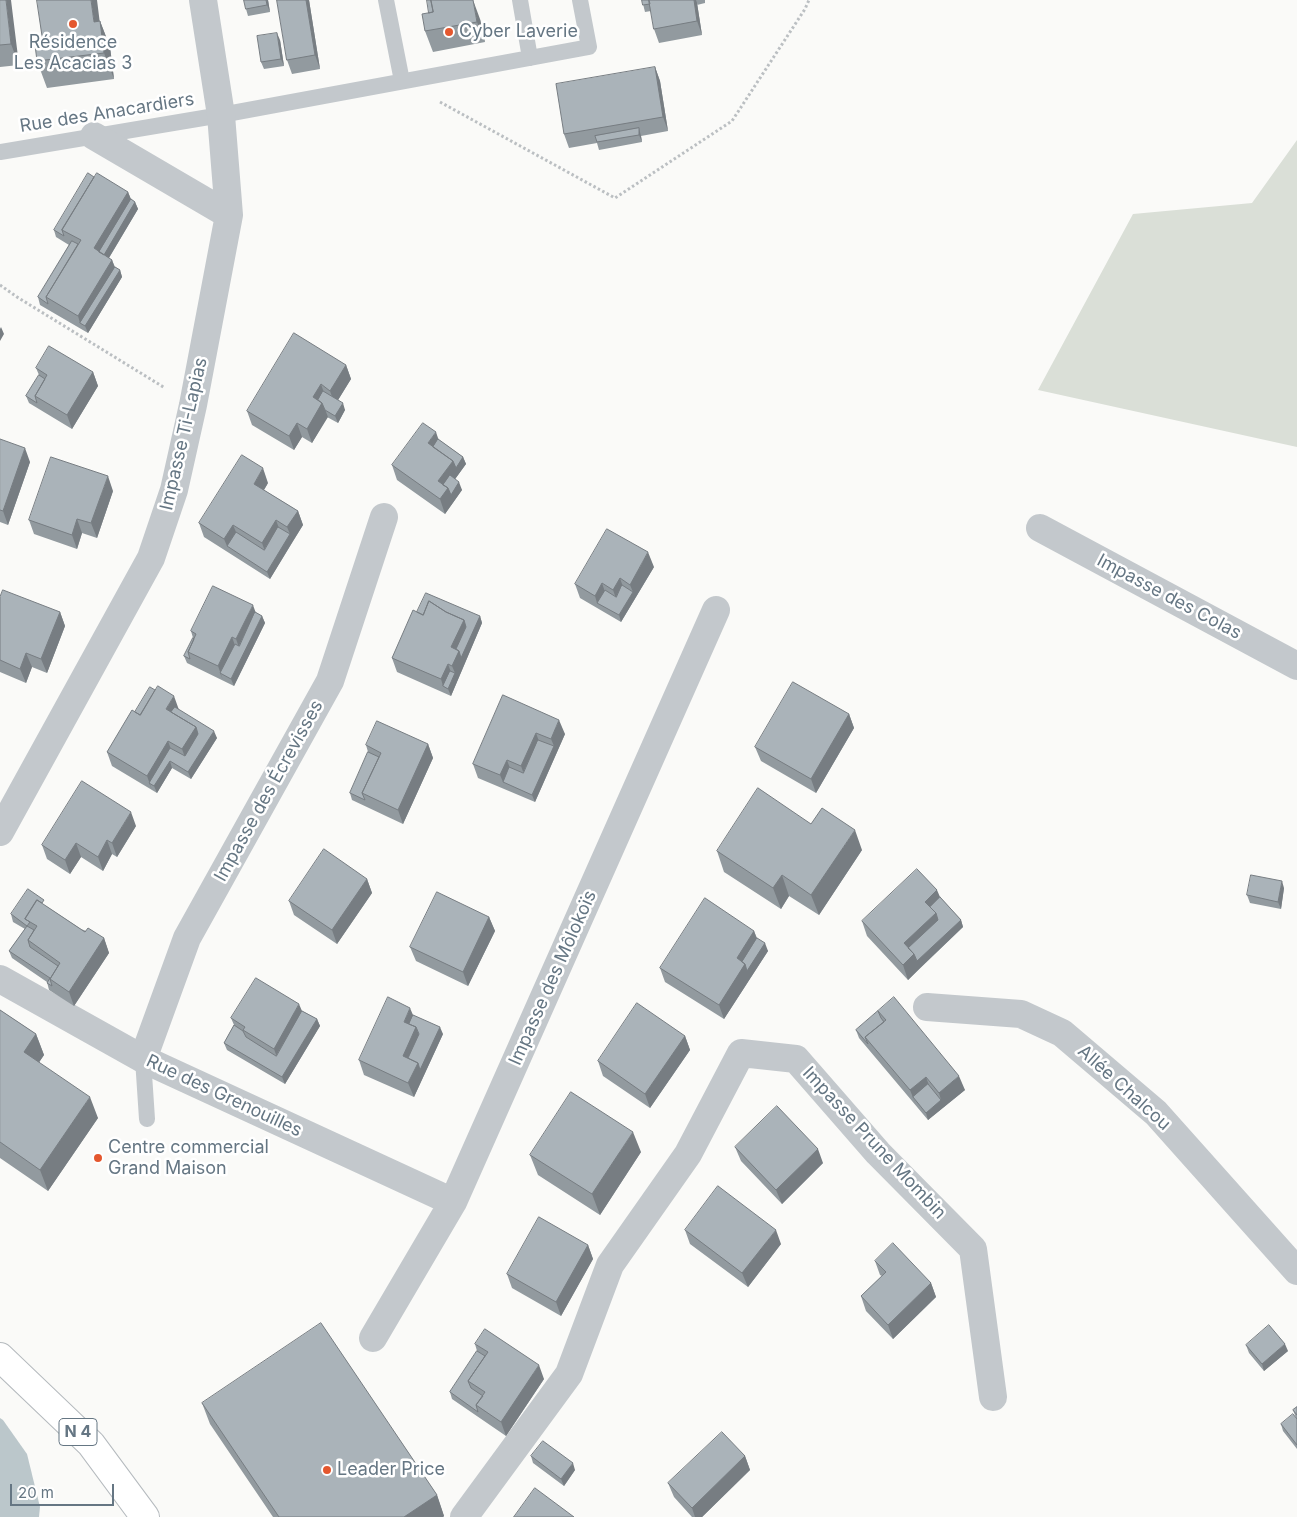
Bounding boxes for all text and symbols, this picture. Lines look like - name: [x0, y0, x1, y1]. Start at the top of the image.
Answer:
- marker: Résidence Les Acacias 3: [67, 18, 79, 30]
- place label: Cyber Laverie: [459, 21, 578, 43]
- marker: Cyber Laverie: [443, 26, 455, 38]
- place label: Résidence Les Acacias 3: [14, 32, 132, 74]
- street label: Rue des Anacardiers: [18, 89, 196, 137]
- street label: Impasse Ti-Lapias: [156, 356, 212, 512]
- street label: Impasse des Colas: [1093, 550, 1245, 644]
- street label: Impasse des Écrevisses: [210, 697, 328, 885]
- street label: Impasse des Môlokoïs: [505, 887, 601, 1069]
- street label: Allée Chalcou: [1073, 1041, 1175, 1135]
- street label: Rue des Grenouilles: [143, 1050, 305, 1142]
- street label: Impasse Prune Mombin: [798, 1062, 950, 1224]
- place label: Centre commercial Grand Maison: [108, 1137, 269, 1180]
- marker: Centre commercial Grand Maison: [92, 1152, 104, 1164]
- road number: N 4: [59, 1418, 97, 1445]
- place label: Leader Price: [337, 1459, 445, 1481]
- marker: Leader Price: [321, 1464, 333, 1476]
- scale bar: [12, 1474, 116, 1506]
- text: 20 m: [18, 1483, 54, 1502]

